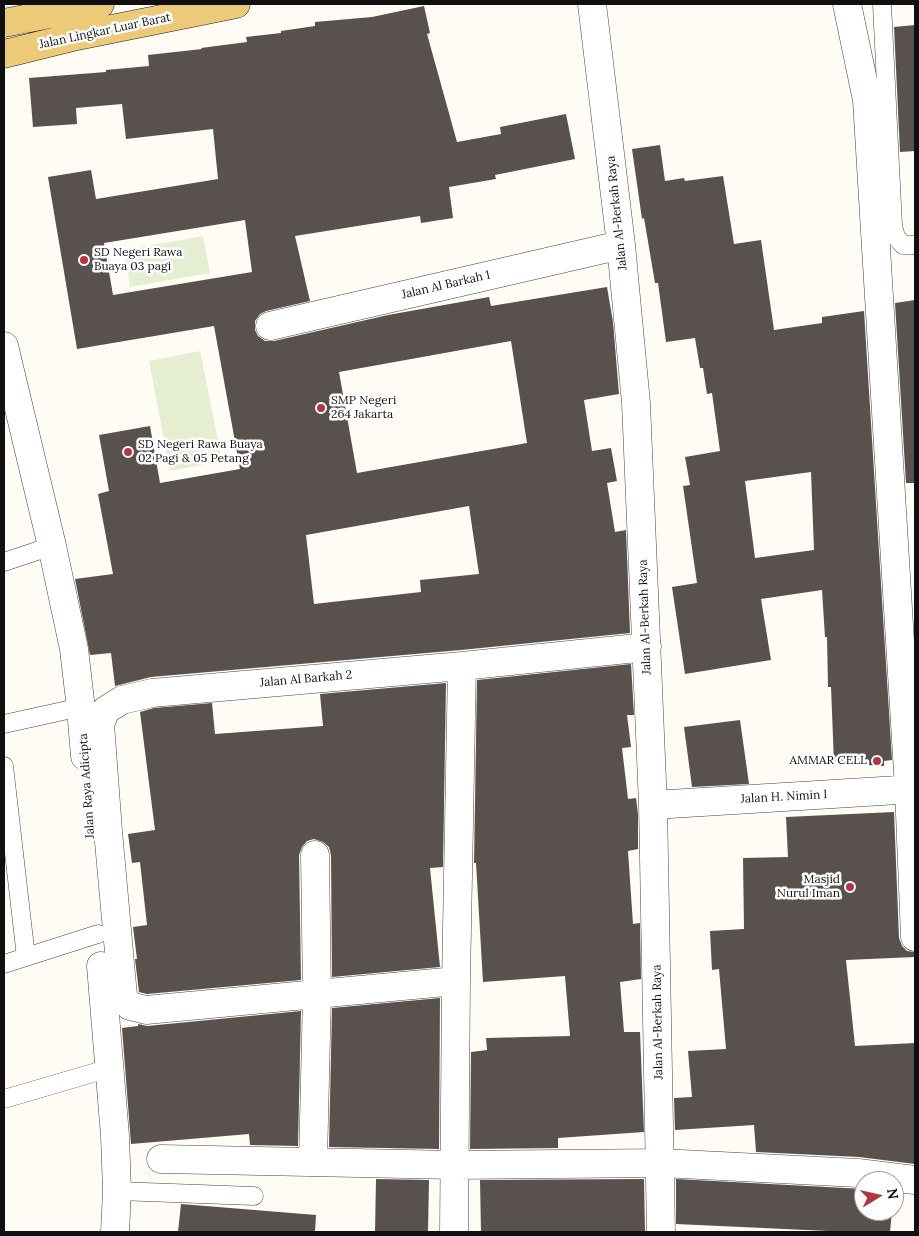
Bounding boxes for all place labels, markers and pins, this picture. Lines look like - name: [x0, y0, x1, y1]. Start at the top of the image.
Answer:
- place label: SD Negeri Rawa Buaya 03 pagi: [94, 246, 182, 274]
- marker: SD Negeri Rawa Buaya 03 pagi: [78, 254, 90, 266]
- place label: SMP Negeri 264 Jakarta: [331, 394, 396, 422]
- marker: SMP Negeri 264 Jakarta: [315, 402, 327, 414]
- place label: SD Negeri Rawa Buaya 02 Pagi & 05 Petang: [138, 438, 263, 466]
- marker: SD Negeri Rawa Buaya 02 Pagi & 05 Petang: [122, 446, 134, 458]
- place label: AMMAR CELL: [790, 754, 867, 768]
- marker: AMMAR CELL: [871, 755, 883, 767]
- place label: Masjid Nurul Iman: [777, 873, 840, 901]
- marker: Masjid Nurul Iman: [844, 881, 856, 893]

